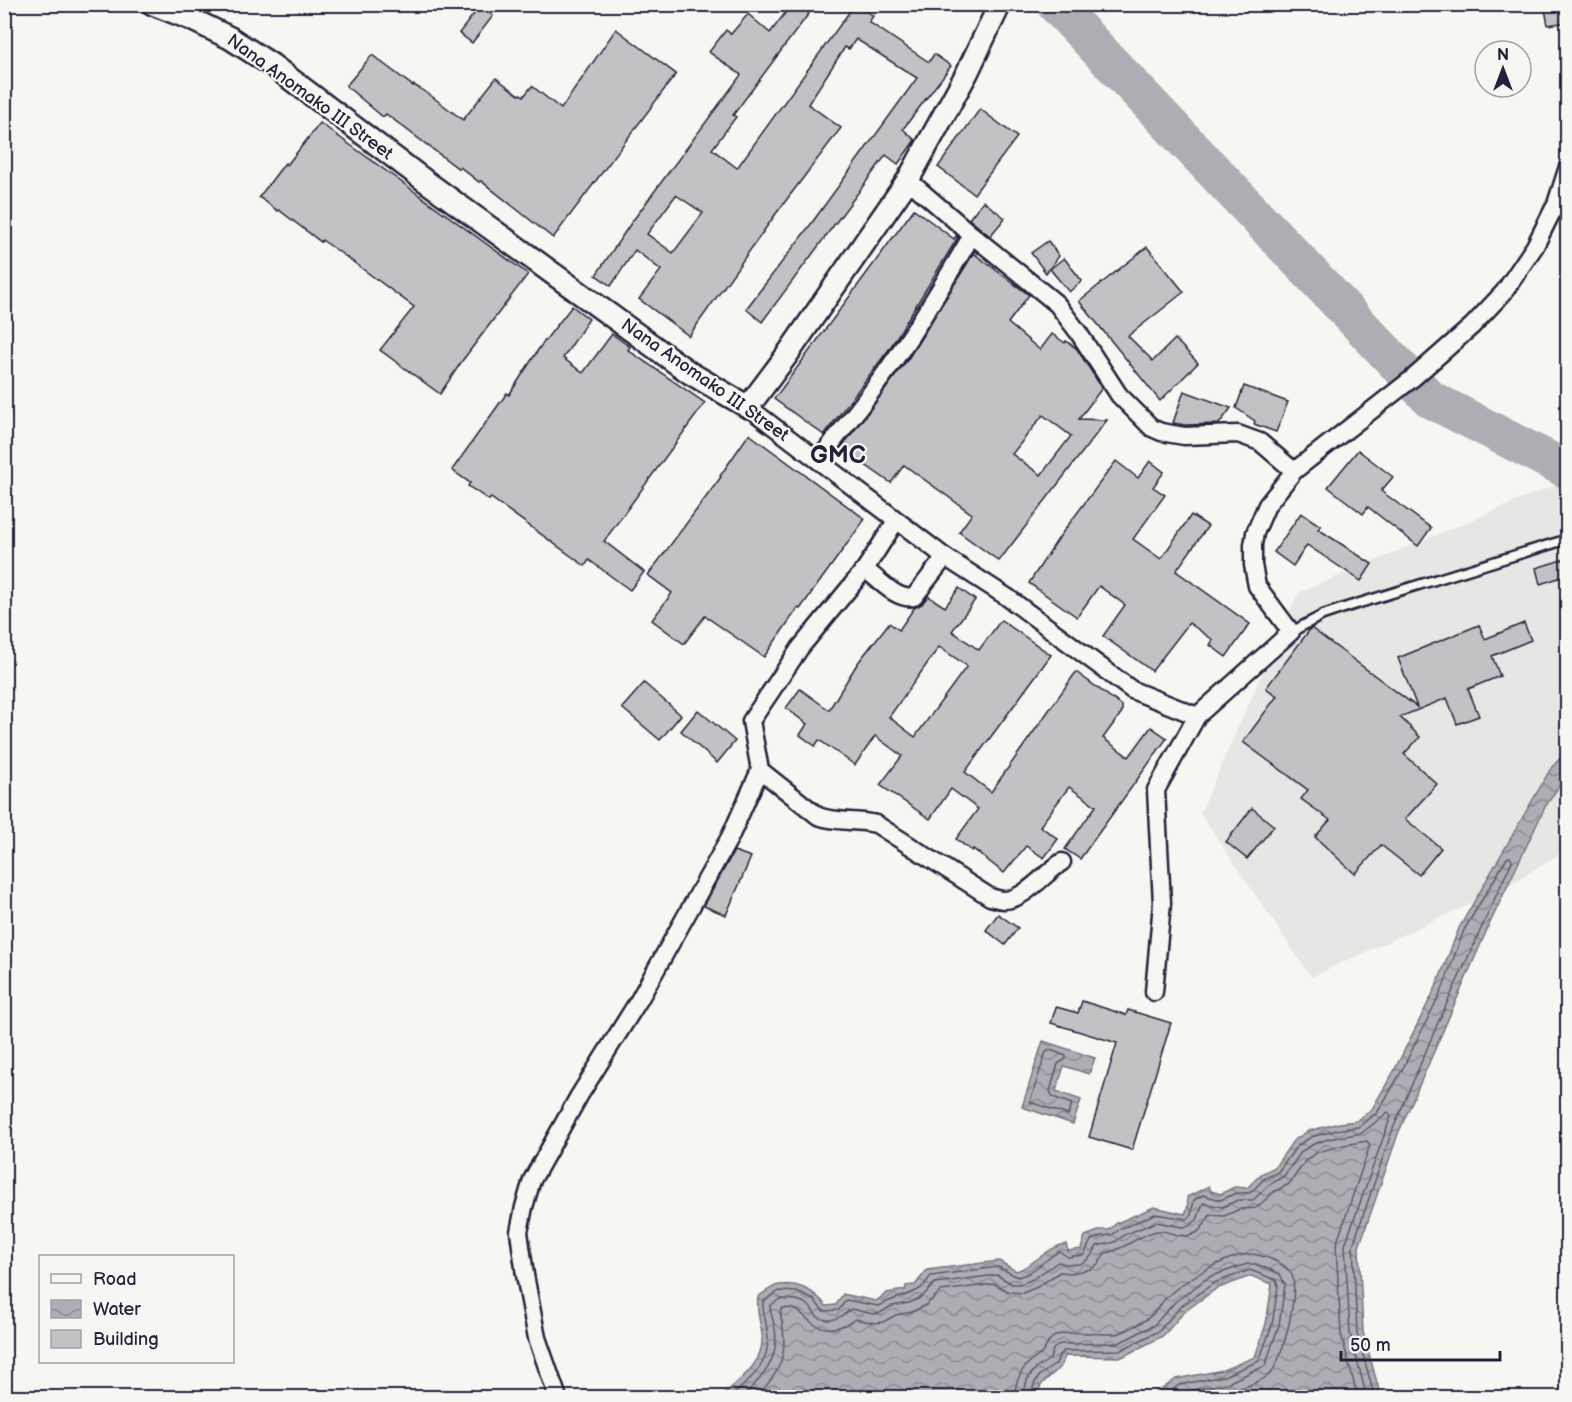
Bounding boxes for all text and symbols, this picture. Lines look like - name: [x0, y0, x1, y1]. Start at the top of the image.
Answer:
- street label: Nana Anomako III Street: [223, 30, 397, 164]
- north arrow: [1473, 39, 1533, 99]
- text: N: [1497, 46, 1509, 65]
- street label: Nana Anomako III Street: [617, 314, 793, 446]
- district label: GMC: [810, 441, 866, 470]
- legend: [39, 1255, 234, 1363]
- text: Road: [93, 1269, 137, 1290]
- text: Water: [93, 1299, 141, 1320]
- scale bar: [1341, 1324, 1500, 1362]
- text: Building: [93, 1329, 159, 1350]
- text: 50 m: [1350, 1335, 1391, 1356]

